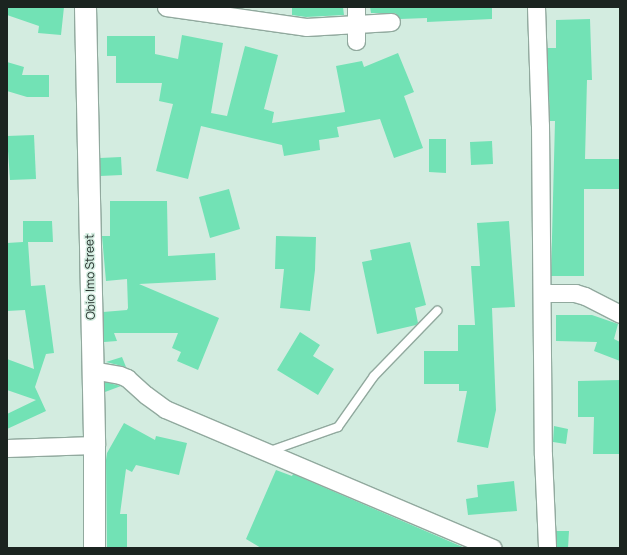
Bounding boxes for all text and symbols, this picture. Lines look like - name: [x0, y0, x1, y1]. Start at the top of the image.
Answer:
- street label: Obio Imo Street: [82, 234, 98, 320]

